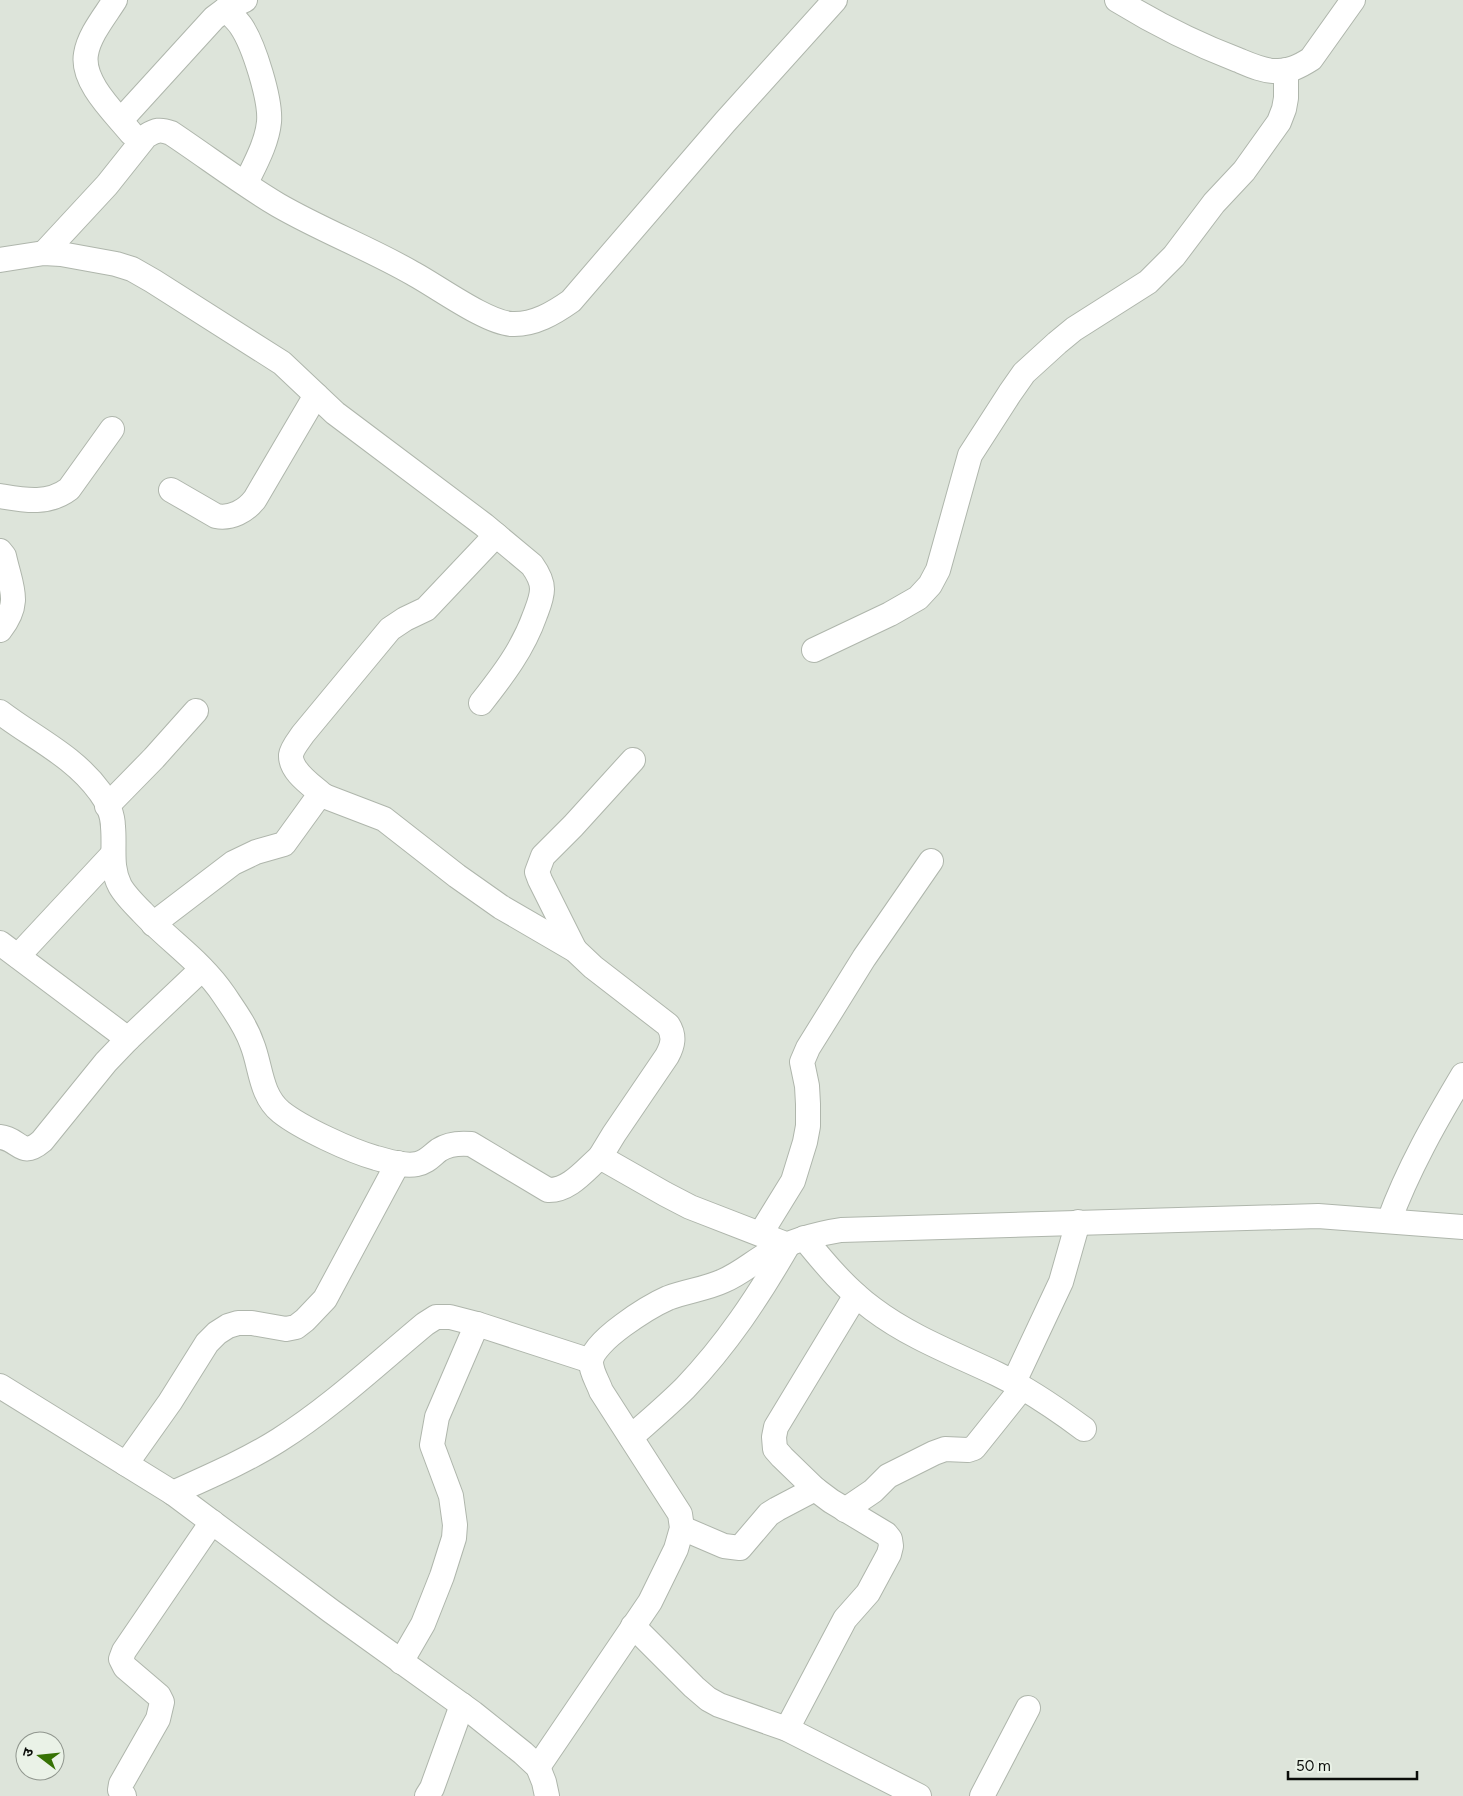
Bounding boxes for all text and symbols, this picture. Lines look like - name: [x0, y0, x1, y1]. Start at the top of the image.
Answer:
- north arrow: [15, 1731, 65, 1781]
- text: उ: [19, 1746, 38, 1759]
- scale bar: [1288, 1748, 1417, 1780]
- text: 50 m: [1296, 1757, 1331, 1775]

